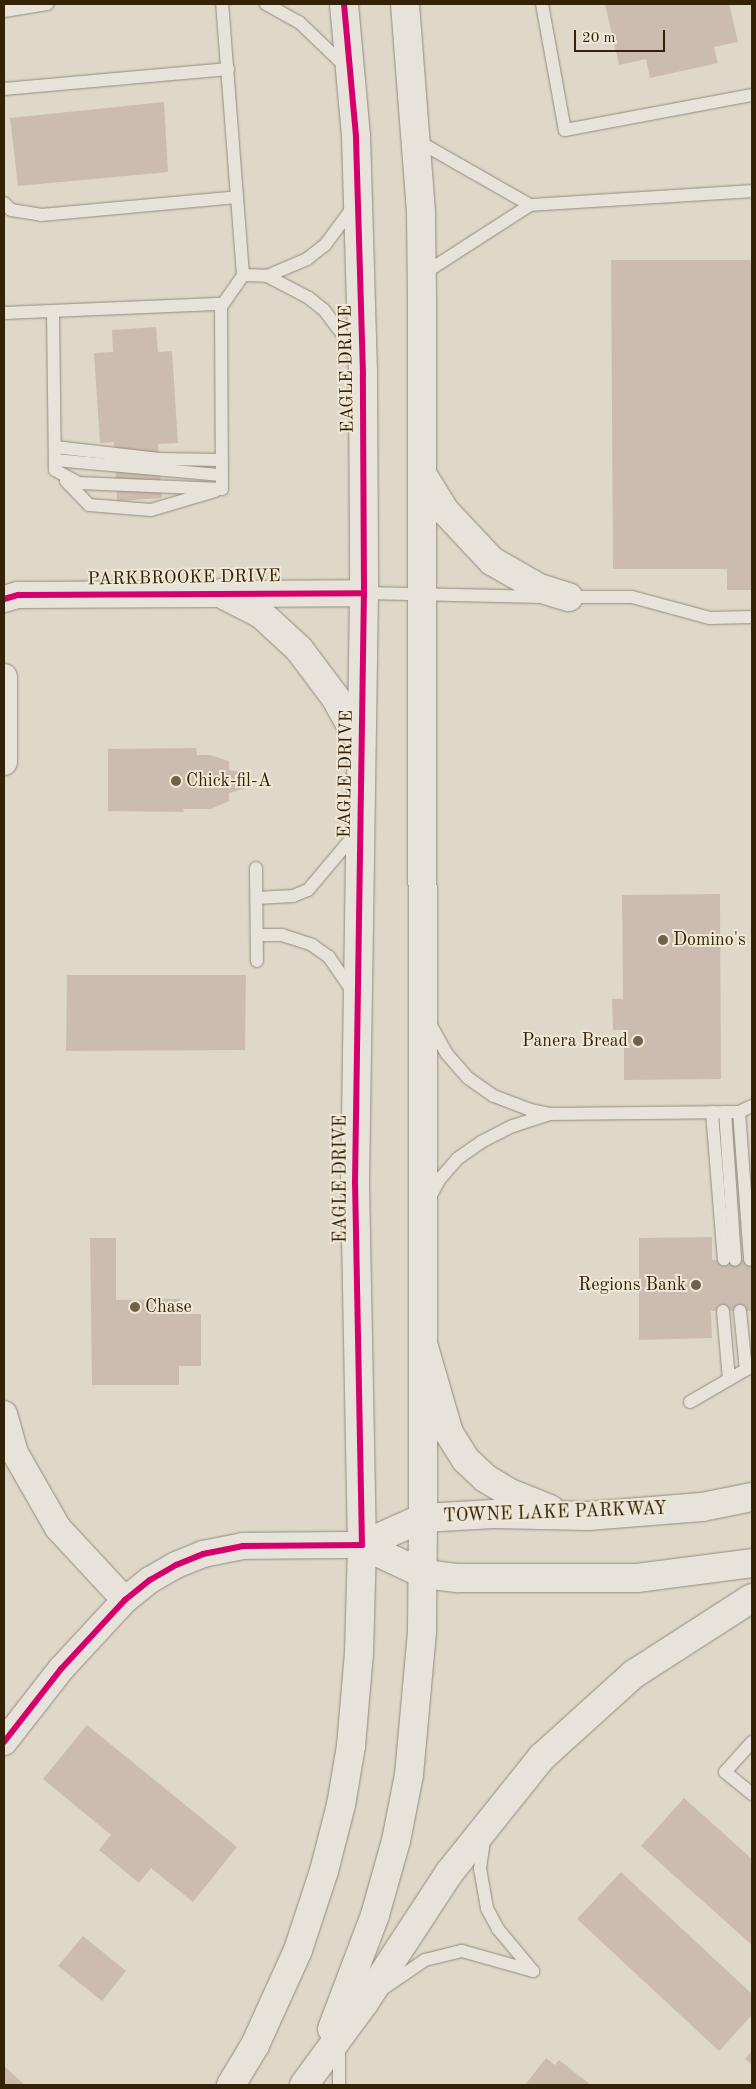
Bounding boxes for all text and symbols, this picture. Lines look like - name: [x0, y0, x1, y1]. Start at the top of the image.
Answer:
- scale bar: [576, 20, 667, 52]
- text: 20 m: [582, 31, 616, 46]
- street label: EAGLE DRIVE: [335, 305, 359, 433]
- street label: PARKBROOKE DRIVE: [87, 566, 281, 590]
- street label: EAGLE DRIVE: [334, 710, 358, 838]
- place label: Chick-fil-A: [186, 770, 271, 792]
- marker: Chick-fil-A: [170, 775, 182, 787]
- place label: Domino's: [673, 929, 746, 951]
- marker: Domino's: [657, 934, 669, 946]
- place label: Panera Bread: [522, 1030, 628, 1052]
- marker: Panera Bread: [632, 1035, 644, 1047]
- street label: EAGLE DRIVE: [330, 1115, 352, 1243]
- place label: Regions Bank: [578, 1274, 686, 1296]
- marker: Regions Bank: [690, 1279, 702, 1291]
- place label: Chase: [145, 1296, 192, 1318]
- marker: Chase: [129, 1301, 141, 1313]
- street label: TOWNE LAKE PARKWAY: [443, 1498, 667, 1528]

